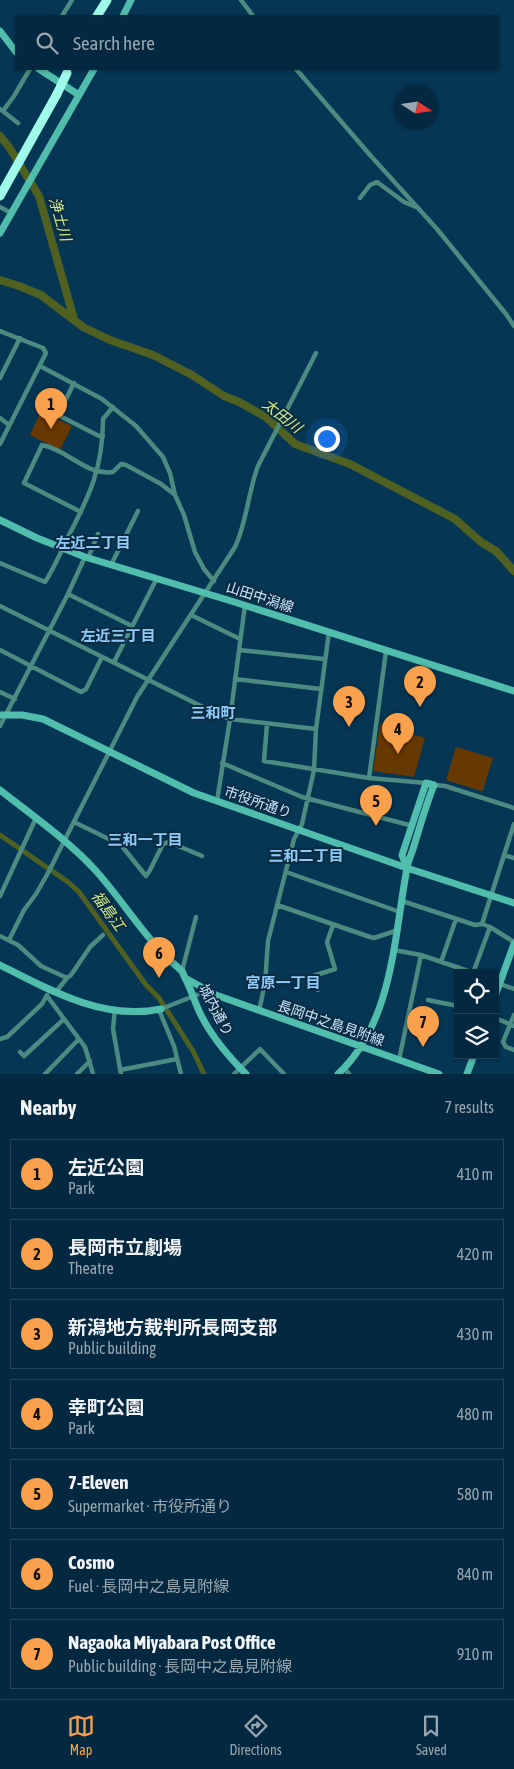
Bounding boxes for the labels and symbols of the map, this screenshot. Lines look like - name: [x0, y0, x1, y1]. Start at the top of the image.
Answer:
- north arrow: [394, 85, 439, 130]
- water label: 浄土川: [46, 195, 75, 245]
- pin: 1: [35, 388, 67, 429]
- water label: 太田川: [259, 395, 307, 437]
- your location: [314, 426, 340, 452]
- district label: 左近二丁目: [55, 534, 131, 551]
- street label: 山田中潟線: [224, 579, 296, 615]
- district label: 左近三丁目: [80, 627, 156, 644]
- pin: 2: [404, 666, 436, 707]
- pin: 3: [333, 686, 365, 727]
- district label: 三和町: [190, 704, 236, 721]
- pin: 4: [382, 713, 414, 754]
- street label: 市役所通り: [222, 783, 294, 821]
- pin: 5: [360, 785, 392, 826]
- district label: 三和一丁目: [107, 831, 183, 848]
- district label: 三和二丁目: [268, 847, 344, 864]
- water label: 福島江: [88, 888, 130, 936]
- pin: 6: [143, 937, 175, 978]
- district label: 宮原一丁目: [245, 974, 321, 991]
- street label: 城内通り: [196, 982, 236, 1038]
- street label: 長岡中之島見附線: [275, 997, 387, 1049]
- pin: 7: [407, 1006, 439, 1047]

